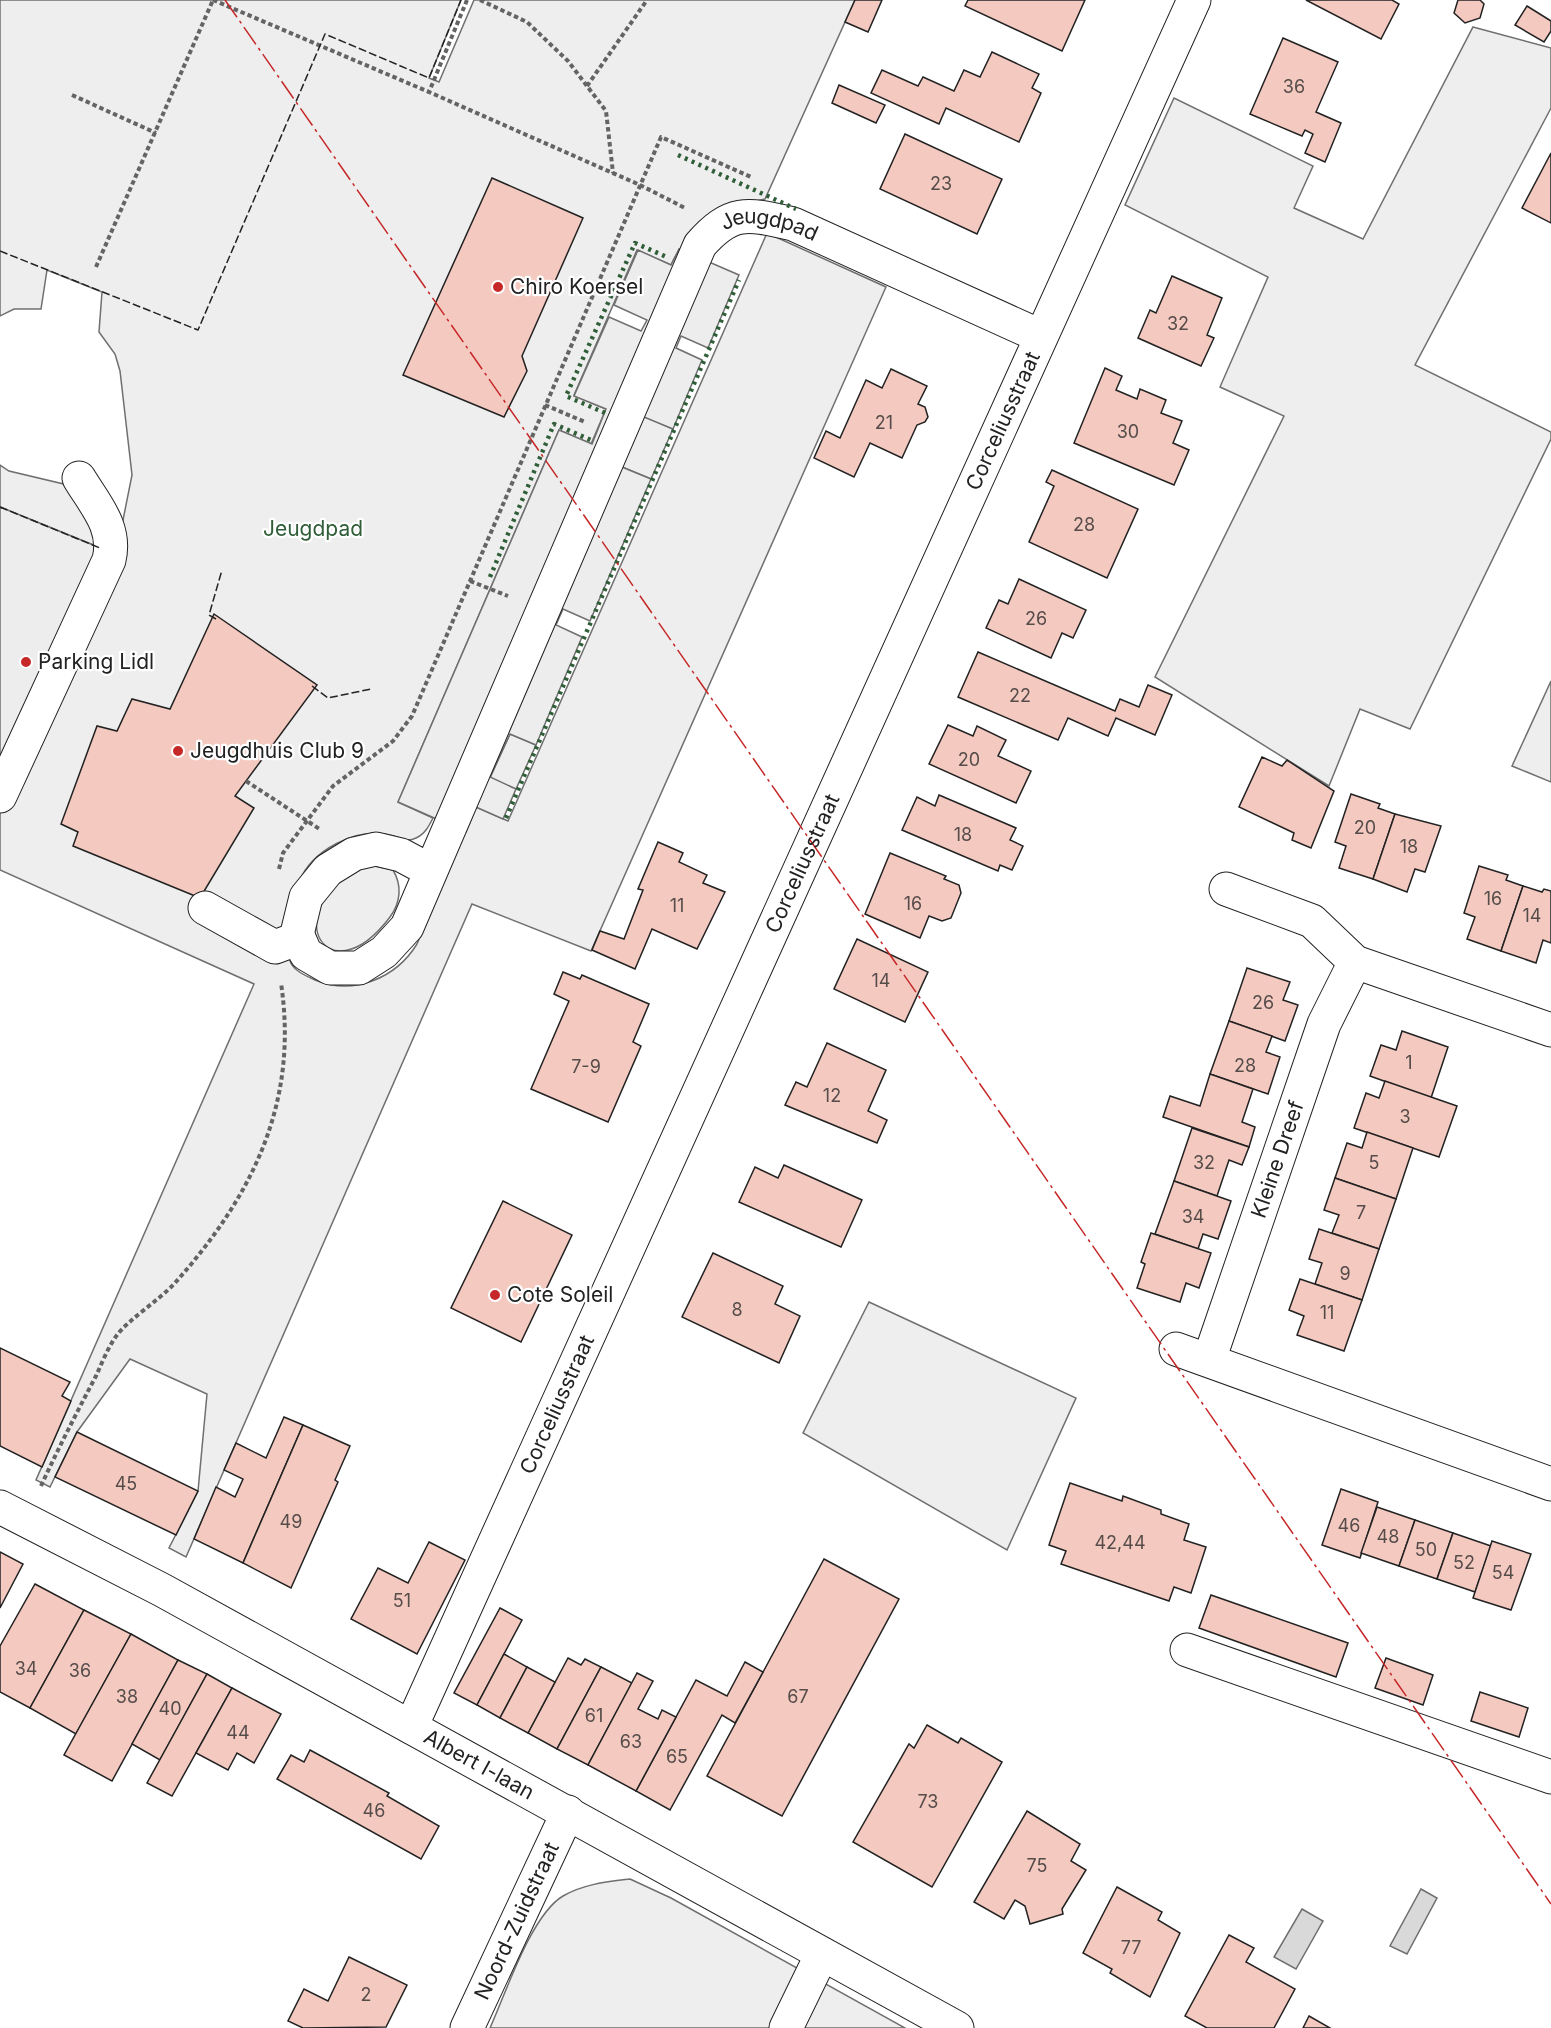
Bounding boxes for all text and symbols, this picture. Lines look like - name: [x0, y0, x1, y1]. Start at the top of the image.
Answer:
- house number: 36: [1283, 76, 1305, 97]
- house number: 23: [930, 173, 952, 194]
- street label: Jeugdpad: [716, 203, 822, 246]
- place label: Chiro Koersel: [510, 274, 643, 299]
- marker: Chiro Koersel: [491, 280, 505, 294]
- house number: 32: [1167, 313, 1189, 334]
- street label: Corceliusstraat: [960, 347, 1045, 494]
- house number: 21: [875, 412, 893, 433]
- house number: 30: [1117, 421, 1139, 442]
- house number: 28: [1073, 514, 1095, 535]
- park label: Jeugdpad: [263, 516, 363, 541]
- house number: 26: [1025, 608, 1047, 629]
- place label: Parking Lidl: [38, 649, 154, 674]
- marker: Parking Lidl: [19, 655, 33, 669]
- house number: 22: [1009, 685, 1031, 706]
- place label: Jeugdhuis Club 9: [190, 738, 364, 763]
- marker: Jeugdhuis Club 9: [171, 744, 185, 758]
- house number: 20: [958, 749, 980, 770]
- street label: Corceliusstraat: [760, 790, 844, 937]
- house number: 20: [1354, 817, 1376, 838]
- house number: 18: [954, 824, 972, 845]
- house number: 18: [1400, 836, 1418, 857]
- house number: 16: [1484, 888, 1502, 909]
- house number: 16: [904, 893, 922, 914]
- house number: 11: [670, 895, 684, 916]
- house number: 14: [1523, 905, 1541, 926]
- house number: 14: [872, 970, 890, 991]
- house number: 26: [1252, 992, 1274, 1013]
- house number: 1: [1405, 1052, 1413, 1073]
- house number: 28: [1234, 1055, 1256, 1076]
- house number: 7-9: [571, 1056, 601, 1077]
- house number: 12: [823, 1085, 841, 1106]
- street label: Kleine Dreef: [1246, 1097, 1309, 1221]
- house number: 3: [1399, 1106, 1411, 1127]
- house number: 32: [1193, 1152, 1215, 1173]
- house number: 5: [1369, 1152, 1379, 1173]
- house number: 7: [1356, 1202, 1366, 1223]
- house number: 34: [1182, 1206, 1204, 1227]
- house number: 9: [1339, 1263, 1351, 1284]
- place label: Cote Soleil: [507, 1282, 613, 1307]
- marker: Cote Soleil: [488, 1288, 502, 1302]
- house number: 8: [731, 1299, 743, 1320]
- house number: 11: [1320, 1302, 1334, 1323]
- street label: Corceliusstraat: [514, 1331, 599, 1478]
- house number: 45: [115, 1473, 137, 1494]
- house number: 49: [280, 1511, 302, 1532]
- house number: 46: [1338, 1515, 1360, 1536]
- house number: 48: [1377, 1526, 1399, 1547]
- house number: 42,44: [1094, 1532, 1146, 1553]
- house number: 50: [1415, 1539, 1437, 1560]
- house number: 52: [1453, 1552, 1475, 1573]
- house number: 54: [1492, 1562, 1514, 1583]
- house number: 51: [393, 1590, 411, 1611]
- house number: 34: [15, 1658, 37, 1679]
- house number: 36: [69, 1660, 91, 1681]
- house number: 38: [116, 1686, 138, 1707]
- house number: 67: [787, 1686, 809, 1707]
- house number: 40: [159, 1698, 181, 1719]
- house number: 61: [585, 1705, 603, 1726]
- house number: 44: [226, 1722, 250, 1743]
- street label: Albert I-laan: [420, 1724, 539, 1805]
- house number: 63: [620, 1731, 642, 1752]
- house number: 65: [666, 1746, 688, 1767]
- house number: 73: [917, 1791, 939, 1812]
- house number: 46: [363, 1800, 385, 1821]
- street label: Noord-Zuidstraat: [469, 1838, 564, 2004]
- house number: 75: [1027, 1855, 1047, 1876]
- house number: 77: [1121, 1937, 1141, 1958]
- house number: 2: [361, 1984, 371, 2005]

